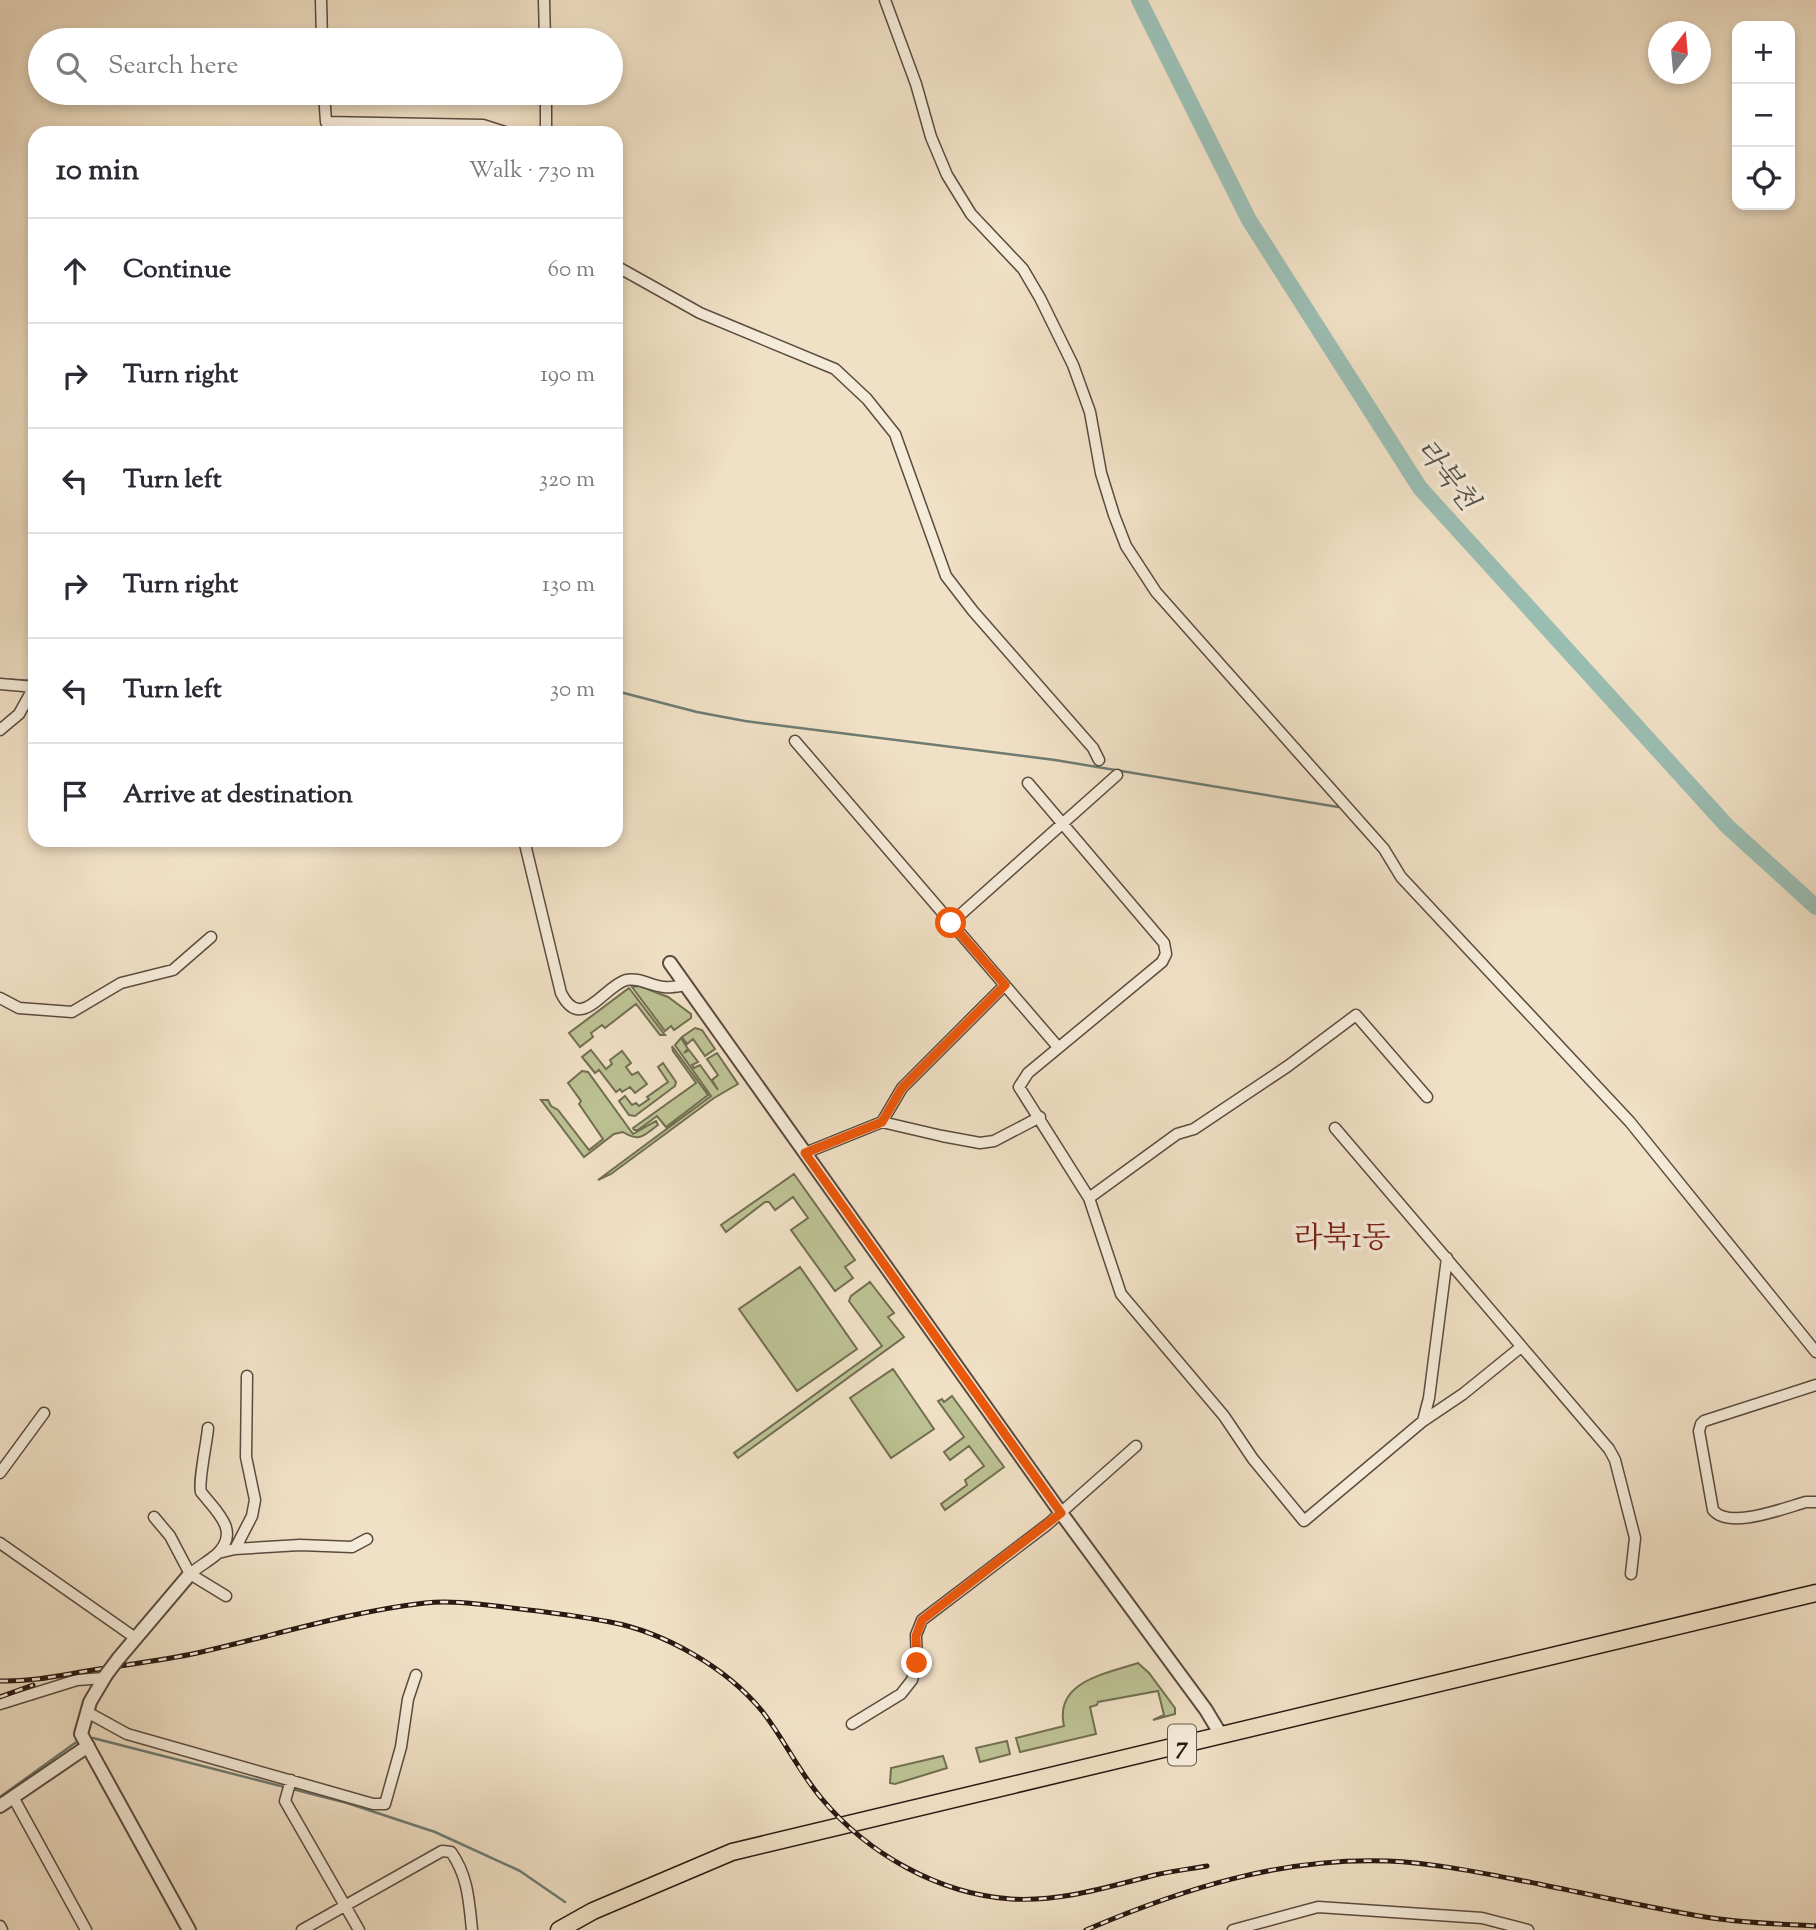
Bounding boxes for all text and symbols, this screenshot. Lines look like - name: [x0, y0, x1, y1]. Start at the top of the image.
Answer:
- north arrow: [1648, 21, 1711, 84]
- map controls: [1732, 21, 1795, 210]
- button: +: [1732, 21, 1795, 84]
- search box: [28, 28, 623, 105]
- icon: search: [52, 48, 90, 86]
- text: Search here: [108, 48, 238, 85]
- button: −: [1732, 84, 1795, 147]
- button: locate: [1732, 147, 1795, 210]
- text: 10 min: [56, 150, 139, 193]
- text: Walk · 730 m: [469, 155, 595, 188]
- icon: ahead: [56, 252, 94, 290]
- text: Continue: [123, 252, 231, 289]
- text: 60 m: [547, 254, 595, 287]
- icon: right: [56, 357, 94, 395]
- text: Turn right: [123, 357, 238, 394]
- text: 190 m: [540, 359, 595, 392]
- water label: 라북천: [1405, 432, 1488, 522]
- icon: left: [56, 462, 94, 500]
- text: Turn left: [123, 462, 222, 499]
- text: 320 m: [539, 464, 595, 497]
- icon: right: [56, 567, 94, 605]
- text: Turn right: [123, 567, 238, 604]
- text: 130 m: [542, 569, 595, 602]
- icon: left: [56, 672, 94, 710]
- text: Turn left: [123, 672, 222, 709]
- text: 30 m: [550, 674, 595, 707]
- icon: arrive: [56, 777, 94, 815]
- text: Arrive at destination: [123, 777, 353, 814]
- route start: [935, 907, 966, 938]
- district label: 라북1동: [1293, 1218, 1391, 1261]
- route end: [901, 1647, 932, 1678]
- road number: 7: [1168, 1724, 1196, 1765]

